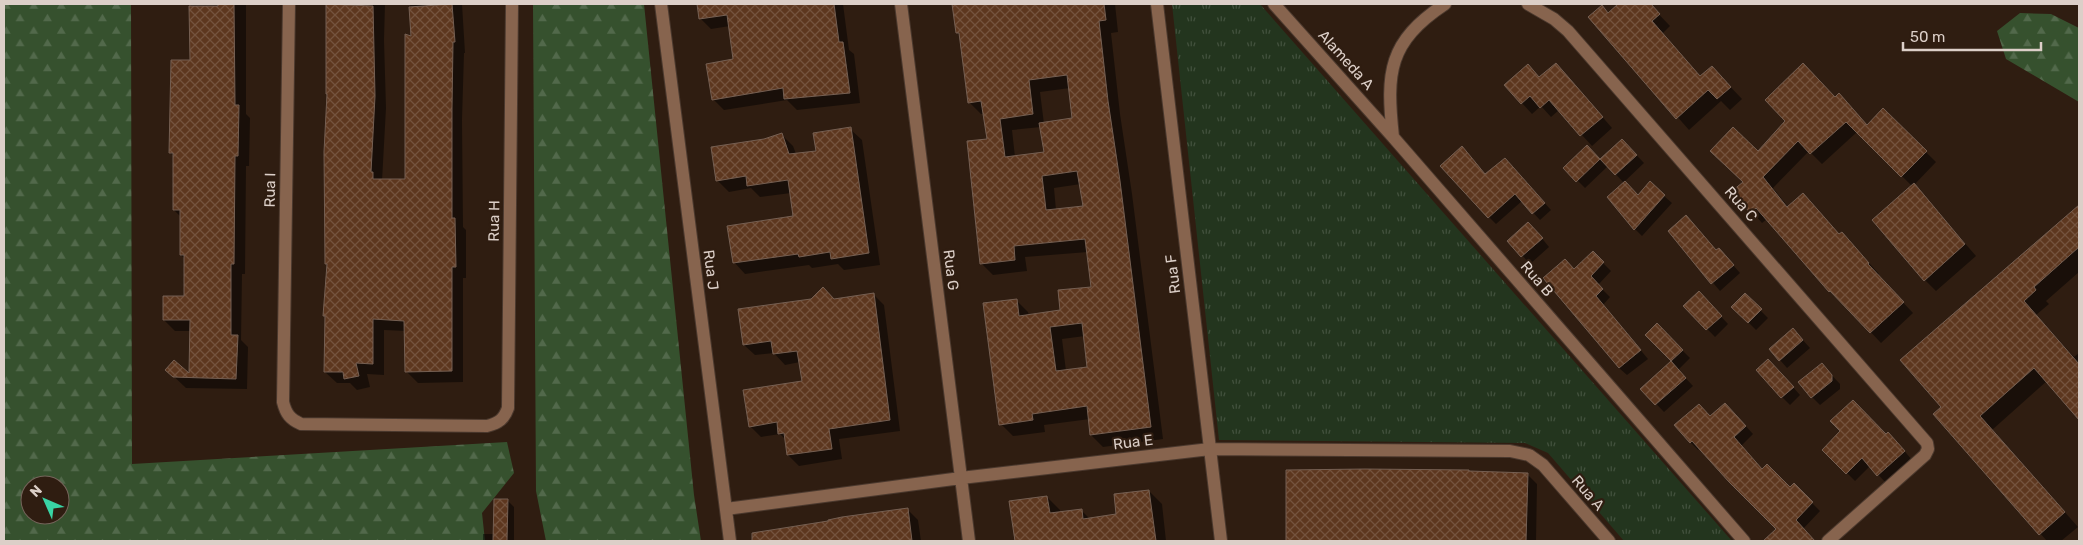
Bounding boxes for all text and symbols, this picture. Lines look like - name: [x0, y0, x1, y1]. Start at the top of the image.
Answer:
- scale bar: [1903, 20, 2040, 52]
- street label: Alameda A: [1314, 26, 1378, 94]
- text: 50 m: [1910, 28, 1945, 46]
- street label: Rua I: [261, 172, 279, 208]
- street label: Rua C: [1721, 183, 1761, 225]
- street label: Rua H: [485, 200, 503, 242]
- street label: Rua J: [700, 249, 722, 291]
- street label: Rua G: [940, 249, 962, 291]
- street label: Rua F: [1162, 253, 1184, 295]
- street label: Rua B: [1517, 258, 1557, 300]
- street label: Rua E: [1112, 431, 1154, 453]
- street label: Rua A: [1568, 472, 1608, 514]
- north arrow: [20, 475, 70, 525]
- text: N: [27, 482, 46, 501]

